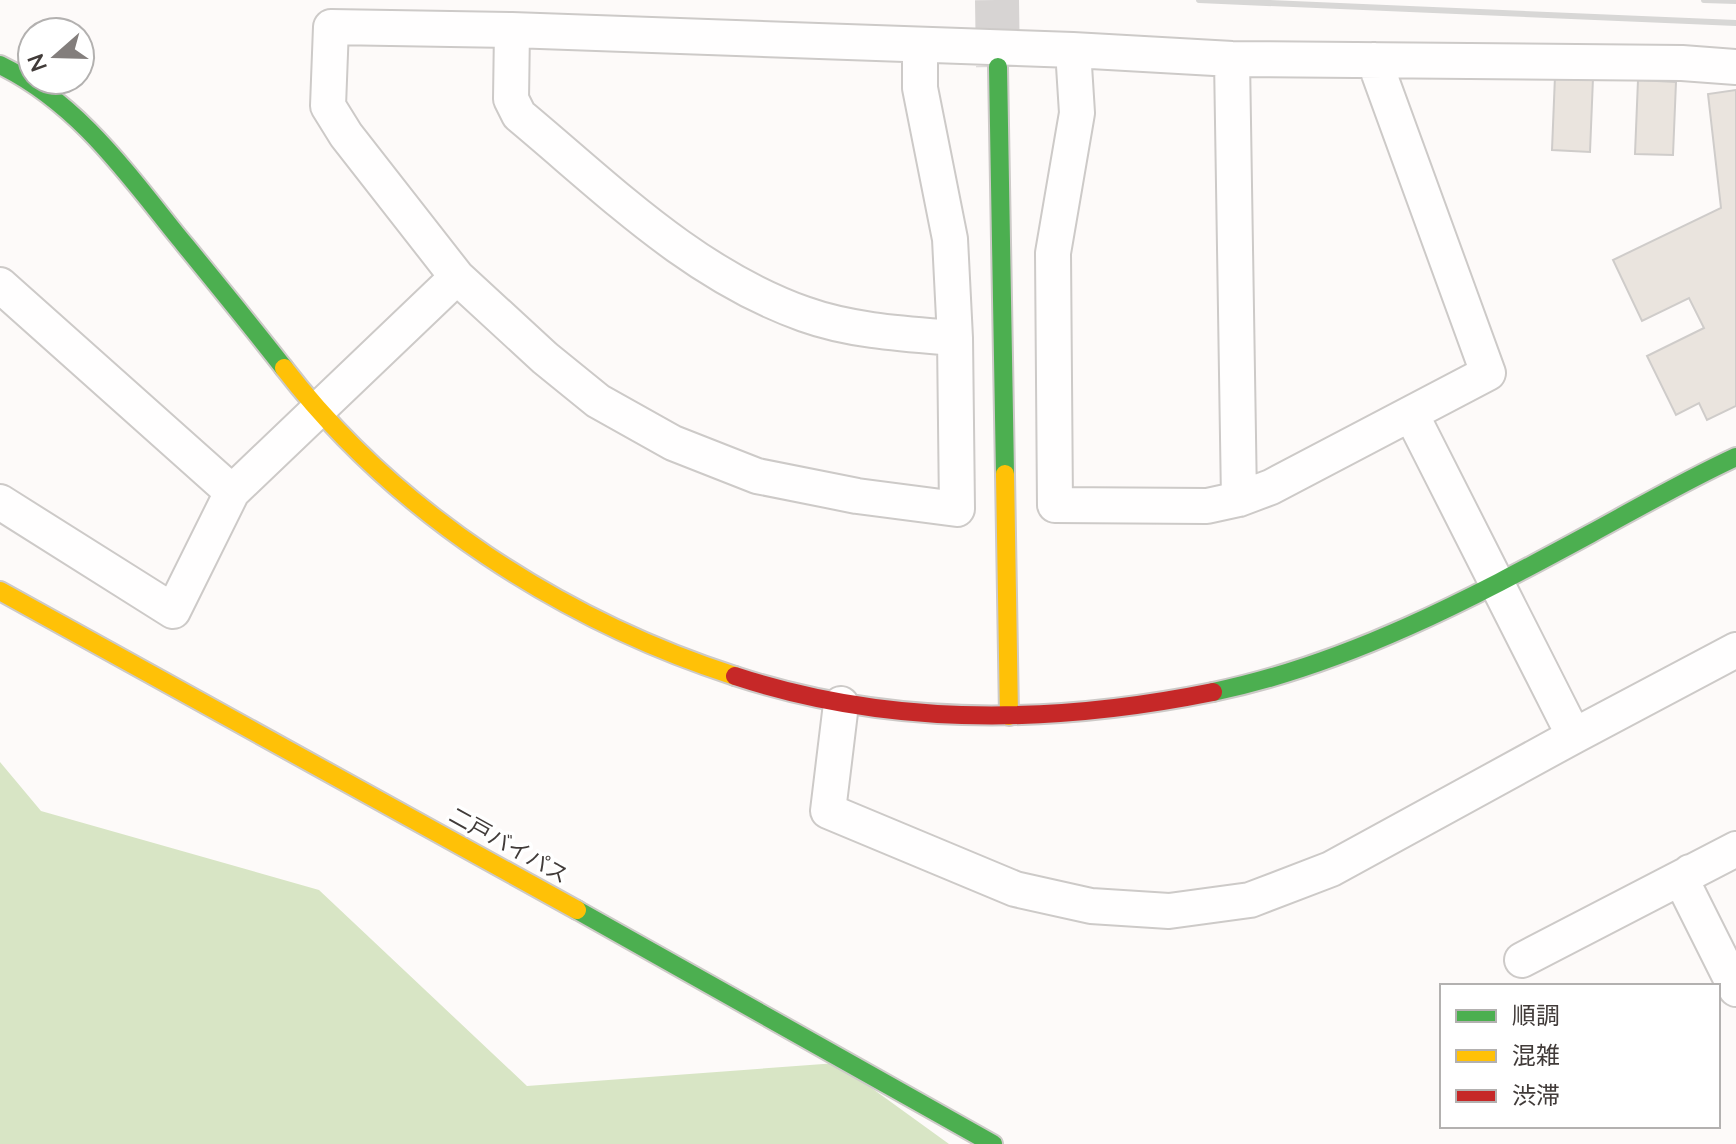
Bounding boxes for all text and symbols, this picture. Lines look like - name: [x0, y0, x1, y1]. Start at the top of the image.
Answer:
- north arrow: [16, 16, 96, 96]
- text: N: [21, 50, 52, 76]
- street label: 二戸バイパス: [445, 801, 573, 888]
- legend: [1440, 984, 1720, 1128]
- text: 順調: [1512, 1000, 1560, 1029]
- text: 混雑: [1512, 1040, 1560, 1069]
- text: 渋滞: [1512, 1080, 1560, 1109]

